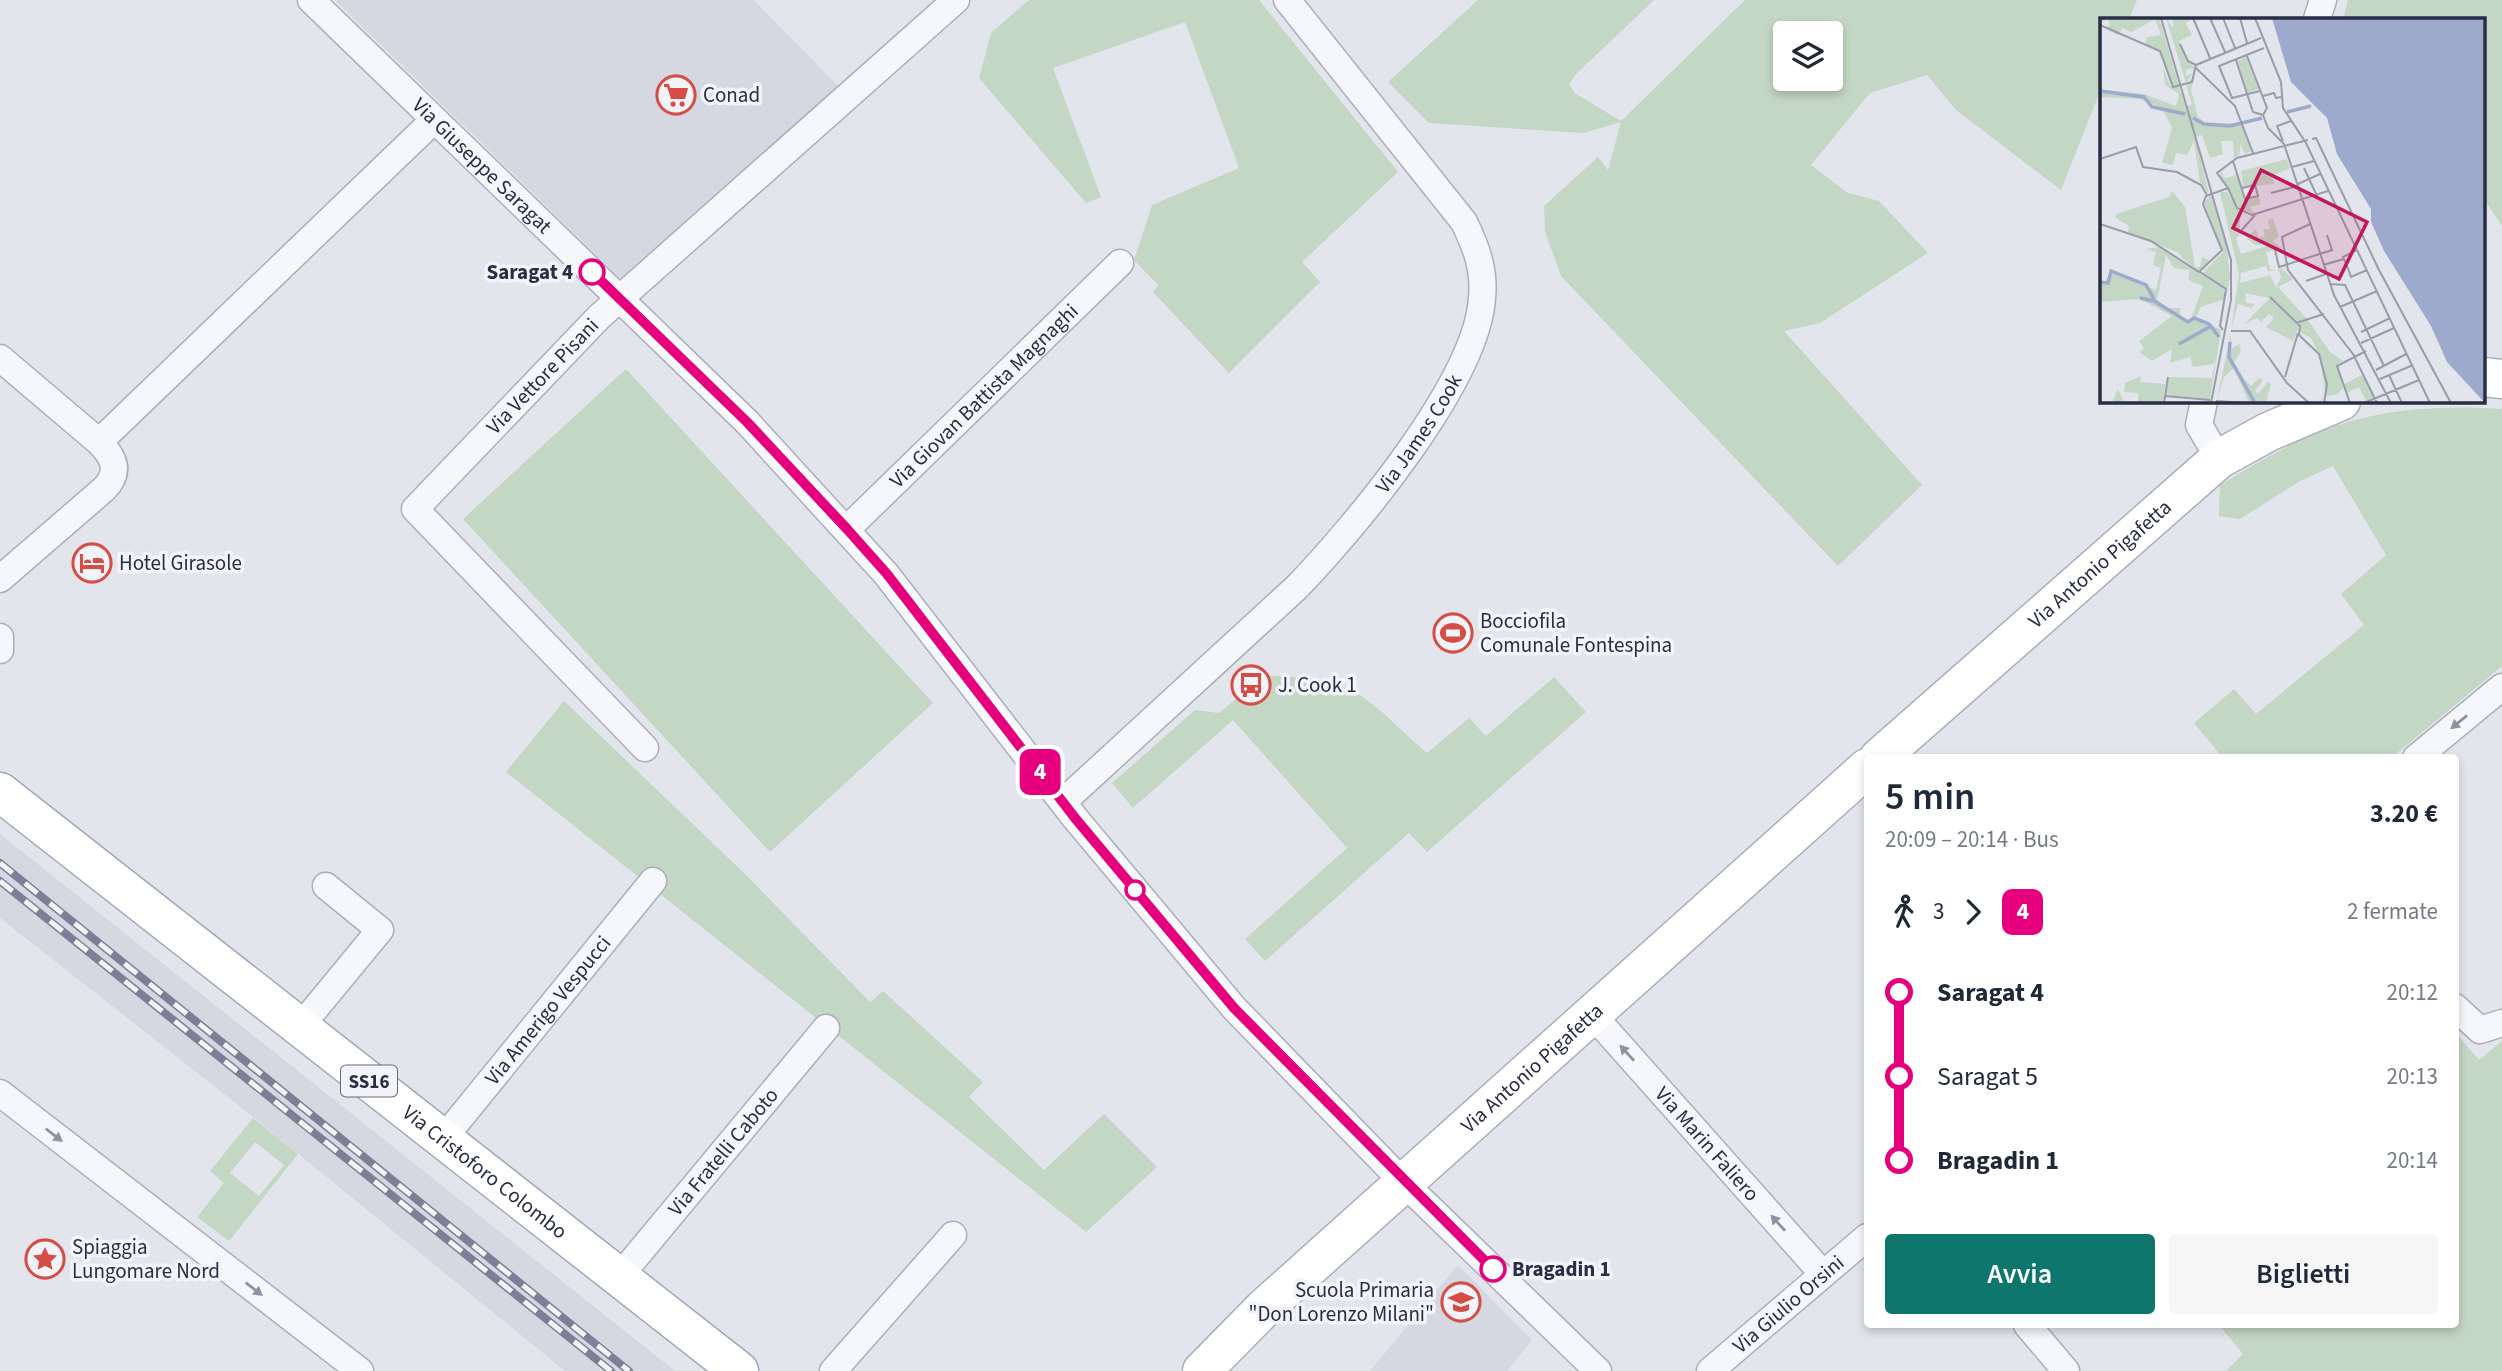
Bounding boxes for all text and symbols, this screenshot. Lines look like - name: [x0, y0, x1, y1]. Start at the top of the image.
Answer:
- inset map: [2100, 18, 2484, 402]
- map controls: [1773, 21, 1843, 91]
- button: layers: [1773, 21, 1843, 91]
- supermarket icon: Conad: [655, 74, 697, 116]
- place label: Conad: [703, 80, 760, 110]
- street label: Via Giuseppe Saragat: [405, 91, 559, 240]
- place label: Saragat 4: [487, 257, 573, 287]
- marker: Saragat 4: [579, 259, 605, 285]
- street label: Via Giovan Battista Magnaghi: [883, 297, 1085, 495]
- street label: Via Vettore Pisani: [479, 311, 606, 441]
- street label: Via James Cook: [1368, 368, 1470, 500]
- street label: Via Antonio Pigafetta: [2021, 492, 2178, 635]
- hotel icon: Hotel Girasole: [71, 542, 113, 584]
- place label: Hotel Girasole: [119, 548, 242, 578]
- place label: Bocciofila Comunale Fontespina: [1480, 606, 1672, 660]
- sports icon: Bocciofila Comunale Fontespina: [1432, 612, 1474, 654]
- bus stop icon: J. Cook 1: [1230, 664, 1272, 706]
- place label: J. Cook 1: [1278, 670, 1357, 700]
- one-way arrow: [2450, 715, 2468, 730]
- line badge: 4: [1017, 749, 1063, 795]
- text: 4: [1034, 754, 1046, 789]
- text: 5 min: [1885, 770, 1975, 824]
- text: 3.20 €: [2370, 795, 2438, 832]
- text: 20:09 – 20:14 · Bus: [1885, 823, 2059, 856]
- unlabelled marker: [1125, 880, 1145, 900]
- icon: walk: [1885, 893, 1923, 931]
- icon: forward: [1954, 893, 1992, 931]
- text: 4: [2016, 894, 2029, 929]
- text: 3: [1933, 895, 1944, 928]
- text: 2 fermate: [2347, 895, 2438, 928]
- street label: Via Amerigo Vespucci: [478, 929, 618, 1092]
- text: Saragat 4: [1937, 974, 2044, 1011]
- text: 20:12: [2387, 976, 2438, 1009]
- street label: Via Antonio Pigafetta: [1454, 996, 1610, 1140]
- one-way arrow: [1619, 1044, 1635, 1062]
- text: Saragat 5: [1937, 1058, 2038, 1095]
- text: 20:13: [2387, 1060, 2438, 1093]
- road number: SS16: [341, 1065, 397, 1096]
- street label: Via Marin Faliero: [1648, 1080, 1766, 1208]
- street label: Via Fratelli Caboto: [661, 1081, 785, 1222]
- street label: Via Cristoforo Colombo: [396, 1098, 574, 1246]
- one-way arrow: [45, 1127, 63, 1141]
- text: Bragadin 1: [1937, 1142, 2059, 1179]
- text: 20:14: [2387, 1144, 2438, 1177]
- one-way arrow: [1770, 1214, 1786, 1232]
- place label: Spiaggia Lungomare Nord: [72, 1232, 220, 1286]
- button: Avvia: [1885, 1234, 2155, 1314]
- button: Biglietti: [2169, 1234, 2438, 1314]
- place icon: Spiaggia Lungomare Nord: [24, 1238, 66, 1280]
- street label: Via Giulio Orsini: [1726, 1248, 1851, 1360]
- place label: Bragadin 1: [1512, 1254, 1611, 1284]
- marker: Bragadin 1: [1480, 1256, 1506, 1282]
- place label: Scuola Primaria "Don Lorenzo Milani": [1248, 1275, 1434, 1329]
- one-way arrow: [244, 1281, 262, 1296]
- school or university icon: Scuola Primaria "Don Lorenzo Milani": [1440, 1281, 1482, 1323]

